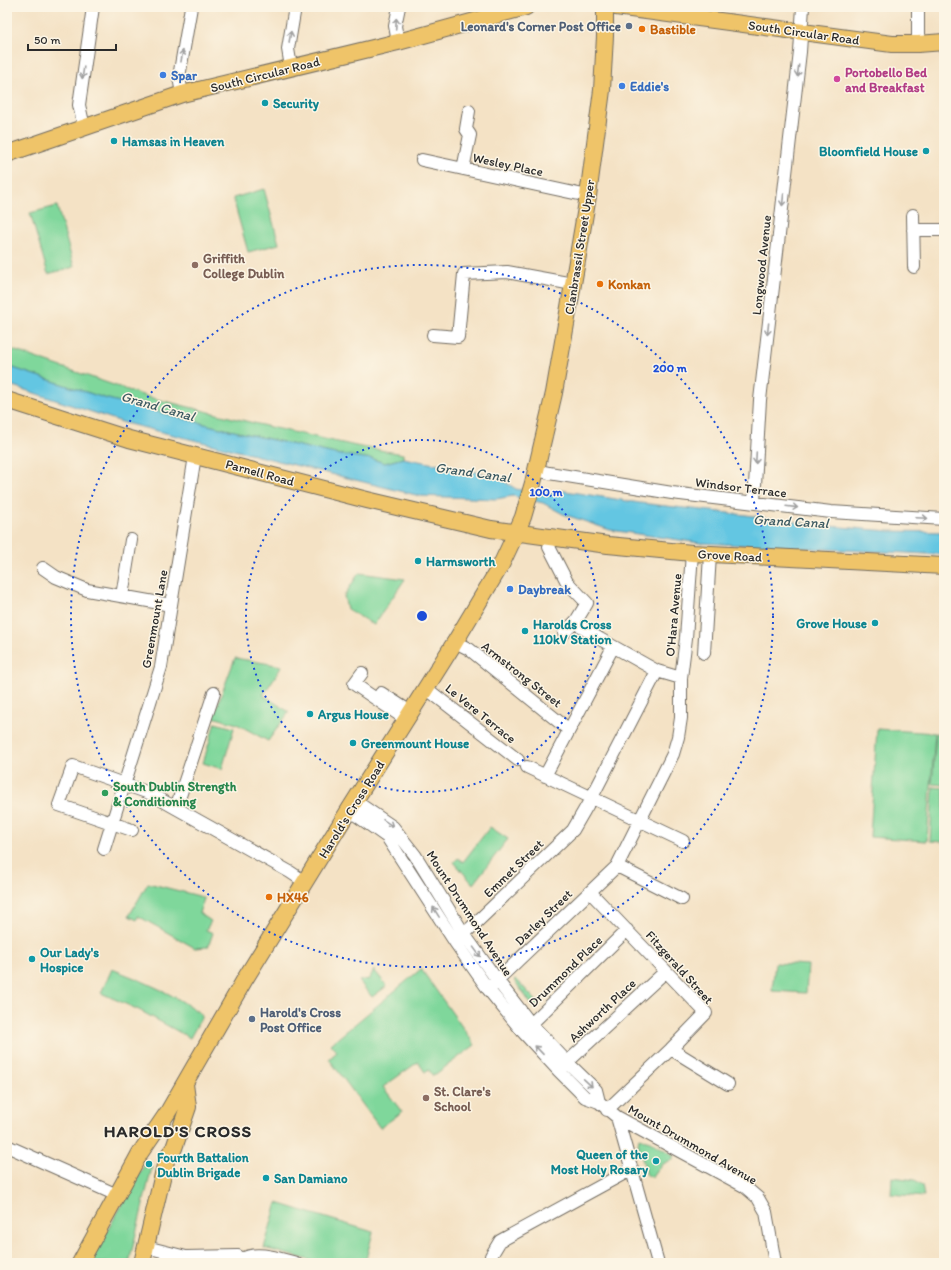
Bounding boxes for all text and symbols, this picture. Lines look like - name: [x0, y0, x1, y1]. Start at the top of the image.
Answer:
- street label: South Circular Road: [747, 17, 861, 48]
- one-way arrow: [393, 18, 400, 31]
- place label: Leonard's Corner Post Office: [461, 19, 621, 34]
- marker: Leonard's Corner Post Office: [624, 21, 634, 31]
- place label: Bastible: [650, 22, 696, 37]
- marker: Bastible: [637, 24, 647, 34]
- scale bar: [28, 26, 116, 52]
- one-way arrow: [286, 31, 294, 44]
- text: 50 m: [34, 33, 60, 47]
- one-way arrow: [179, 50, 187, 63]
- street label: South Circular Road: [209, 54, 321, 95]
- one-way arrow: [794, 64, 802, 77]
- place label: Portobello Bed and Breakfast: [845, 65, 928, 95]
- one-way arrow: [79, 66, 87, 79]
- place label: Spar: [171, 68, 198, 84]
- marker: Spar: [158, 70, 168, 80]
- marker: Portobello Bed and Breakfast: [832, 74, 842, 84]
- place label: Eddie's: [630, 79, 669, 94]
- marker: Eddie's: [617, 81, 627, 91]
- place label: Security: [273, 96, 320, 112]
- marker: Security: [260, 98, 270, 108]
- place label: Hamsas in Heaven: [122, 134, 225, 149]
- marker: Hamsas in Heaven: [109, 136, 119, 146]
- place label: Bloomfield House: [819, 144, 918, 159]
- marker: Bloomfield House: [921, 146, 931, 156]
- street label: Wesley Place: [471, 150, 544, 179]
- street label: Clanbrassil Street Upper: [561, 178, 598, 316]
- one-way arrow: [779, 193, 786, 206]
- street label: Longwood Avenue: [749, 214, 774, 316]
- place label: Griffith College Dublin: [203, 251, 285, 282]
- marker: Griffith College Dublin: [190, 260, 200, 270]
- place label: Konkan: [608, 277, 651, 292]
- marker: Konkan: [595, 279, 605, 289]
- one-way arrow: [764, 322, 772, 335]
- text: 200 m: [653, 361, 688, 375]
- water label: Grand Canal: [119, 388, 198, 425]
- one-way arrow: [753, 451, 760, 464]
- street label: Parnell Road: [224, 456, 296, 489]
- water label: Grand Canal: [434, 459, 513, 486]
- street label: Windsor Terrace: [694, 474, 787, 501]
- text: 100 m: [529, 485, 563, 499]
- one-way arrow: [786, 503, 799, 511]
- water label: Grand Canal: [753, 511, 830, 532]
- one-way arrow: [915, 514, 928, 521]
- street label: Grove Road: [697, 546, 763, 565]
- place label: Harmsworth: [426, 554, 496, 569]
- marker: Harmsworth: [413, 556, 423, 566]
- street label: Greenmount Lane: [138, 569, 171, 670]
- street label: O'Hara Avenue: [662, 573, 685, 657]
- place label: Daybreak: [518, 582, 571, 598]
- marker: Daybreak: [505, 584, 515, 594]
- centre of rings: [415, 609, 429, 623]
- place label: Grove House: [796, 616, 867, 631]
- place label: Harolds Cross 110kV Station: [533, 617, 612, 647]
- marker: Grove House: [870, 618, 880, 628]
- marker: Harolds Cross 110kV Station: [520, 626, 530, 636]
- street label: Armstrong Street: [479, 638, 565, 710]
- street label: Le Vere Terrace: [442, 680, 519, 746]
- place label: Argus House: [317, 707, 389, 723]
- marker: Argus House: [305, 709, 315, 719]
- place label: Greenmount House: [361, 736, 469, 751]
- marker: Greenmount House: [348, 738, 358, 748]
- street label: Harold's Cross Road: [315, 758, 388, 861]
- place label: South Dublin Strength & Conditioning: [113, 779, 237, 810]
- marker: South Dublin Strength & Conditioning: [100, 788, 110, 798]
- one-way arrow: [382, 819, 393, 827]
- street label: Emmet Street: [480, 836, 546, 901]
- street label: Mount Drummond Avenue: [423, 848, 516, 979]
- street label: Darley Street: [512, 886, 575, 948]
- place label: HX46: [277, 890, 309, 905]
- marker: HX46: [264, 892, 274, 902]
- one-way arrow: [432, 906, 440, 918]
- street label: Fitzgerald Street: [643, 928, 717, 1007]
- street label: Drummond Place: [525, 933, 605, 1010]
- place label: Our Lady's Hospice: [40, 945, 99, 976]
- one-way arrow: [473, 947, 481, 958]
- marker: Our Lady's Hospice: [27, 954, 37, 964]
- street label: Ashworth Place: [566, 976, 639, 1045]
- place label: Harold's Cross Post Office: [260, 1005, 341, 1035]
- marker: Harold's Cross Post Office: [247, 1014, 257, 1024]
- one-way arrow: [534, 1045, 544, 1055]
- one-way arrow: [583, 1078, 594, 1087]
- place label: St. Clare's School: [434, 1084, 491, 1114]
- marker: St. Clare's School: [421, 1093, 431, 1103]
- street label: Mount Drummond Avenue: [626, 1101, 760, 1188]
- district label: HAROLD'S CROSS: [104, 1121, 252, 1141]
- place label: Queen of the Most Holy Rosary: [551, 1147, 649, 1178]
- place label: Fourth Battalion Dublin Brigade: [157, 1150, 250, 1181]
- marker: Queen of the Most Holy Rosary: [651, 1156, 661, 1166]
- marker: Fourth Battalion Dublin Brigade: [144, 1159, 154, 1169]
- place label: San Damiano: [274, 1171, 348, 1186]
- marker: San Damiano: [261, 1173, 271, 1183]

